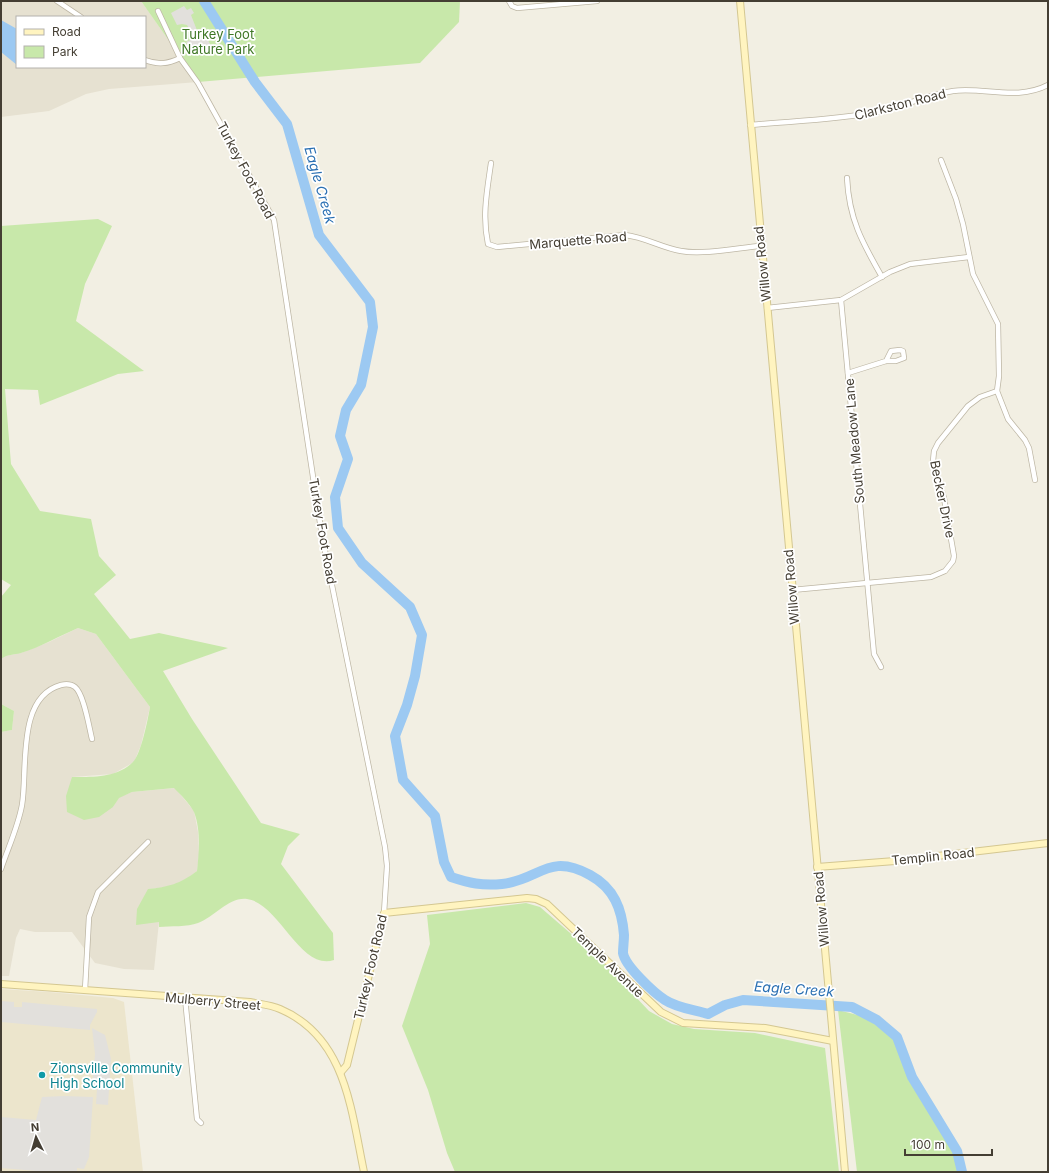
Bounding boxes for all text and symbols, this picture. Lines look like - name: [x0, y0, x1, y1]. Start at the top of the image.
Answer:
- legend: [16, 16, 146, 68]
- text: Road: [52, 24, 81, 39]
- park label: Turkey Foot Nature Park: [182, 26, 254, 57]
- text: Park: [52, 44, 78, 59]
- street label: Clarkston Road: [853, 85, 947, 123]
- street label: Turkey Foot Road: [214, 119, 278, 221]
- water label: Eagle Creek: [301, 144, 340, 226]
- street label: Willow Road: [750, 226, 774, 302]
- street label: Marquette Road: [529, 228, 627, 252]
- street label: South Meadow Lane: [841, 378, 867, 504]
- street label: Becker Drive: [927, 459, 959, 539]
- street label: Turkey Foot Road: [306, 477, 340, 585]
- street label: Willow Road: [780, 549, 802, 625]
- street label: Templin Road: [891, 844, 975, 868]
- street label: Willow Road: [810, 871, 832, 947]
- street label: Turkey Foot Road: [350, 913, 390, 1021]
- street label: Temple Avenue: [569, 923, 647, 1001]
- water label: Eagle Creek: [754, 977, 835, 1000]
- street label: Mulberry Street: [165, 989, 261, 1013]
- place label: Zionsville Community High School: [50, 1060, 182, 1091]
- marker: Zionsville Community High School: [37, 1070, 47, 1080]
- north arrow: [16, 1117, 56, 1157]
- text: N: [30, 1120, 40, 1134]
- scale bar: [905, 1131, 992, 1157]
- text: 100 m: [911, 1137, 945, 1152]

